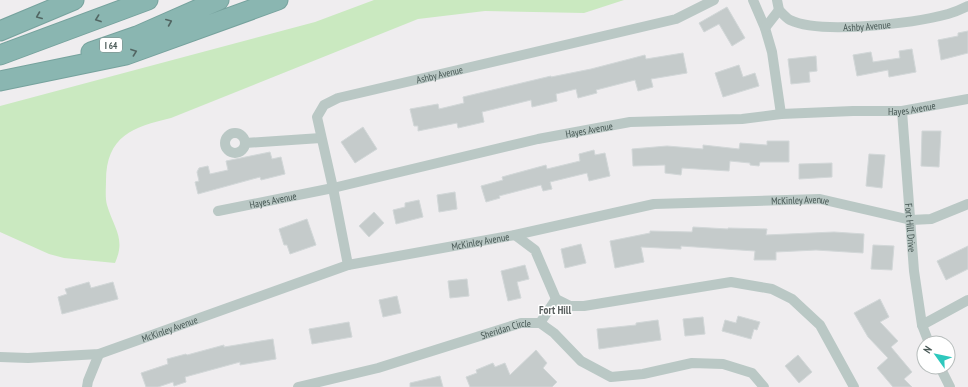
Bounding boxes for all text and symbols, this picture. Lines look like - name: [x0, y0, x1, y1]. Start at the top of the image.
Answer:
- one-way arrow: [35, 11, 43, 19]
- one-way arrow: [95, 14, 102, 22]
- street label: Ashby Avenue: [843, 17, 891, 34]
- one-way arrow: [165, 19, 172, 27]
- road number: I 64: [100, 38, 122, 52]
- one-way arrow: [130, 48, 137, 56]
- street label: Ashby Avenue: [415, 63, 464, 86]
- street label: Hayes Avenue: [888, 99, 937, 118]
- street label: Hayes Avenue: [564, 119, 614, 140]
- street label: Hayes Avenue: [248, 189, 298, 211]
- street label: McKinley Avenue: [771, 192, 831, 207]
- street label: Fort Hill Drive: [902, 203, 919, 253]
- street label: McKinley Avenue: [450, 230, 510, 253]
- district label: Fort Hill: [539, 303, 571, 317]
- street label: McKinley Avenue: [140, 313, 199, 345]
- street label: Sheridan Circle: [479, 317, 531, 342]
- north arrow: [916, 335, 956, 375]
- text: N: [920, 343, 935, 356]

